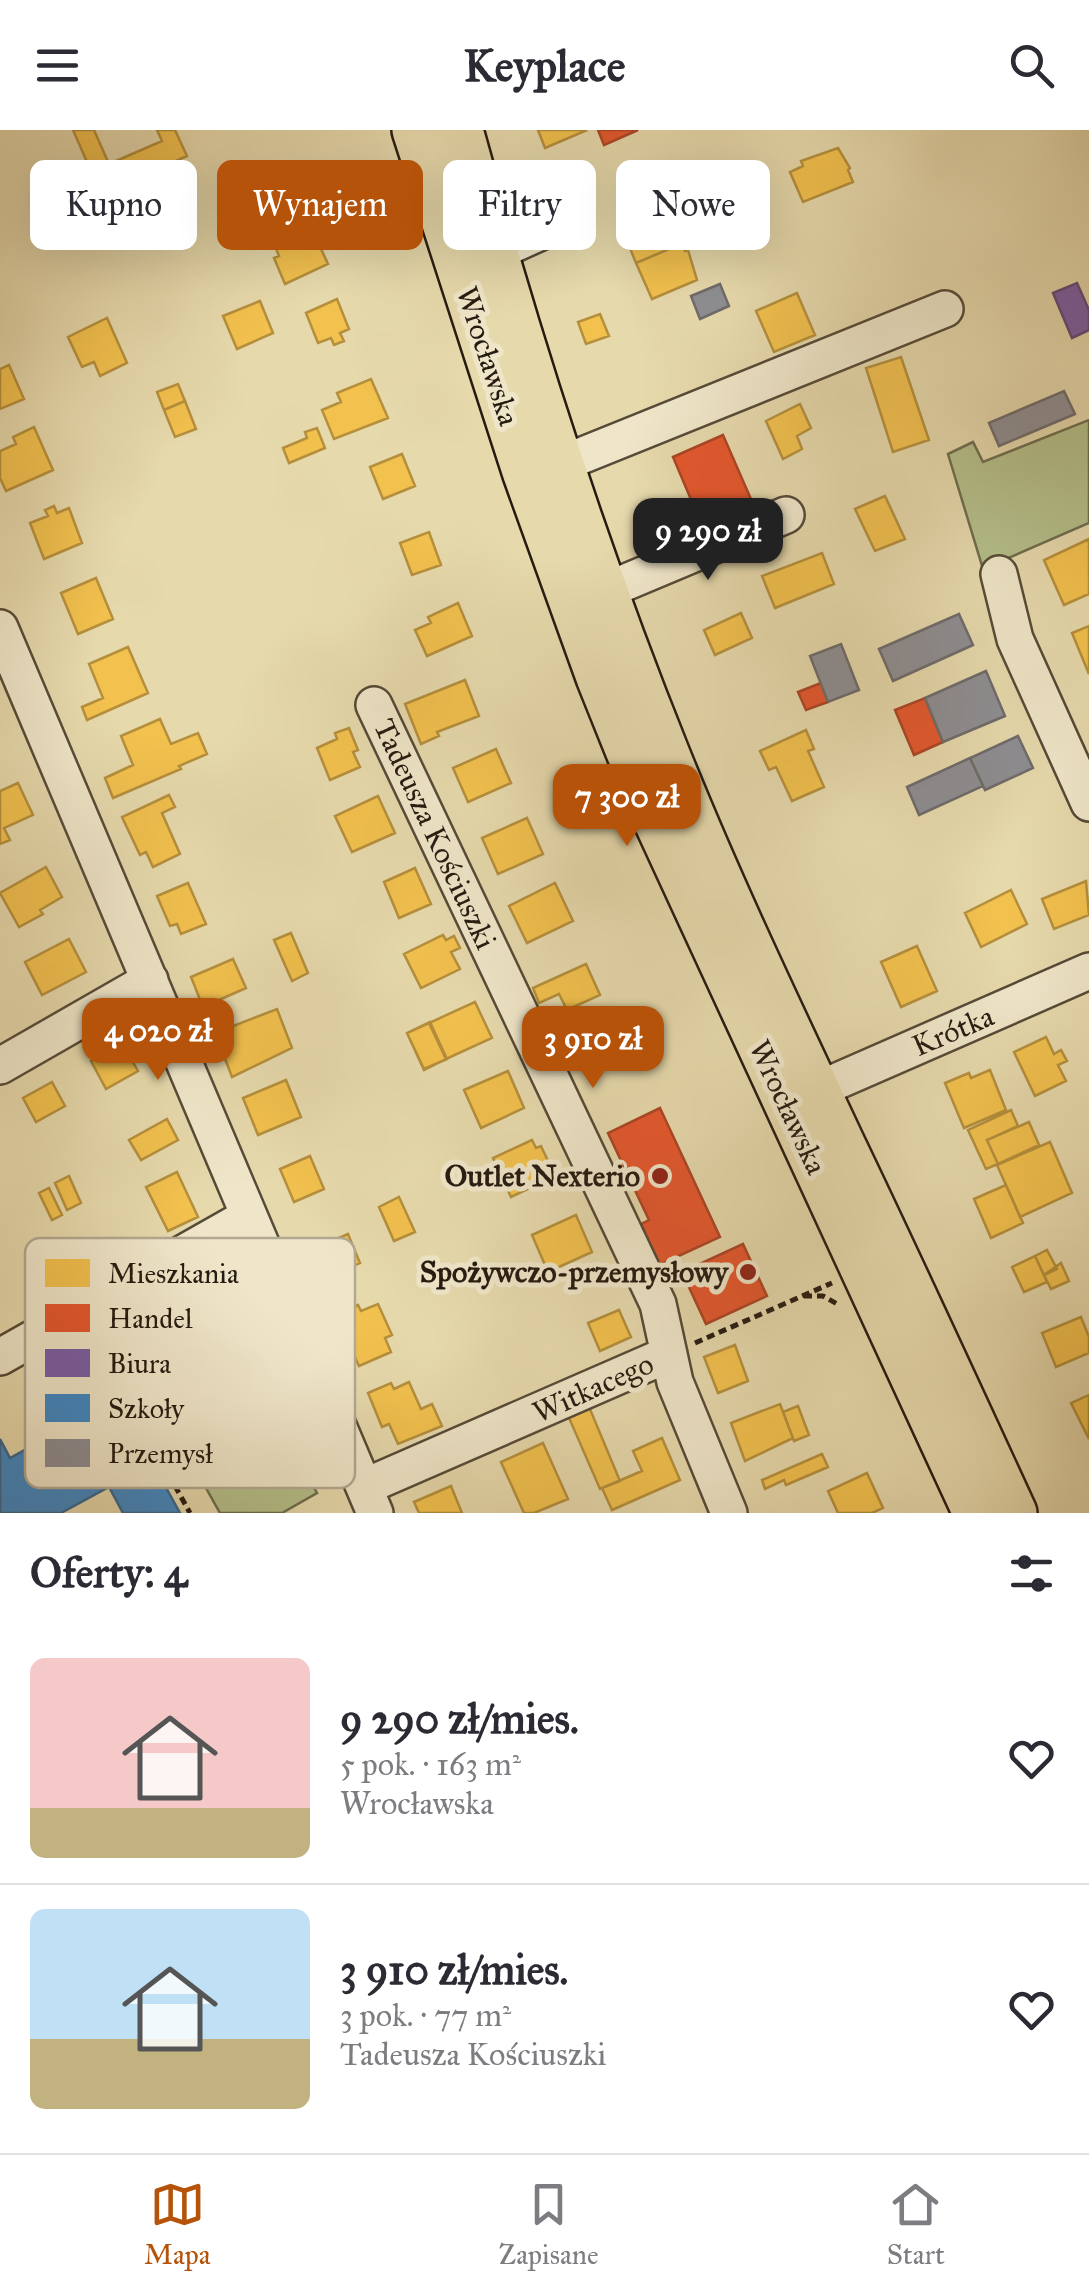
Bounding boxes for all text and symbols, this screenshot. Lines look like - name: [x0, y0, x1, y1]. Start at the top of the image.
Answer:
- icon: menu: [30, 38, 85, 93]
- text: Keyplace: [463, 38, 626, 93]
- icon: search: [1004, 38, 1059, 93]
- chip: Kupno: [30, 160, 197, 250]
- chip: Wynajem: [217, 160, 423, 250]
- chip: Filtry: [443, 160, 596, 250]
- chip: Nowe: [616, 160, 770, 250]
- street label: Wrocławska: [449, 282, 527, 430]
- pin: 9 290 zł: [605, 498, 811, 583]
- text: 9 290 zł: [655, 511, 761, 550]
- street label: Tadeusza Kościuszki: [366, 713, 504, 955]
- pin: 7 300 zł: [524, 764, 730, 849]
- text: 7 300 zł: [575, 777, 679, 816]
- pin: 4 020 zł: [55, 998, 261, 1083]
- street label: Krótka: [907, 998, 999, 1064]
- pin: 3 910 zł: [490, 1006, 696, 1091]
- text: 4 020 zł: [104, 1011, 212, 1050]
- text: 3 910 zł: [544, 1019, 642, 1058]
- street label: Wrocławska: [741, 1034, 835, 1180]
- place label: Outlet Nexterio: [444, 1158, 640, 1194]
- marker: Outlet Nexterio: [649, 1165, 671, 1187]
- legend: [25, 1238, 355, 1488]
- place label: Spożywczo-przemysłowy: [420, 1254, 729, 1290]
- text: Mieszkania: [108, 1256, 239, 1291]
- marker: Spożywczo-przemysłowy: [737, 1261, 759, 1283]
- text: Handel: [108, 1301, 193, 1336]
- street label: Witkacego: [527, 1345, 659, 1431]
- text: Biura: [108, 1346, 171, 1381]
- text: Szkoły: [108, 1391, 185, 1426]
- text: Przemysł: [108, 1436, 213, 1471]
- icon: filters: [1004, 1546, 1059, 1601]
- text: Oferty: 4: [30, 1547, 187, 1599]
- text: 9 290 zł/mies.: [340, 1693, 579, 1745]
- icon: home: [110, 1698, 230, 1818]
- icon: heart: [1004, 1731, 1059, 1786]
- text: 5 pok. · 163 m²: [340, 1745, 521, 1784]
- text: Wrocławska: [340, 1784, 494, 1823]
- text: 3 910 zł/mies.: [340, 1944, 568, 1996]
- icon: home: [110, 1949, 230, 2069]
- icon: heart: [1004, 1982, 1059, 2037]
- text: 3 pok. · 77 m²: [340, 1996, 511, 2035]
- text: Tadeusza Kościuszki: [340, 2035, 606, 2074]
- tab: Mapa: [144, 2177, 211, 2272]
- tab: Zapisane: [499, 2177, 599, 2272]
- tab: Start: [887, 2177, 945, 2272]

